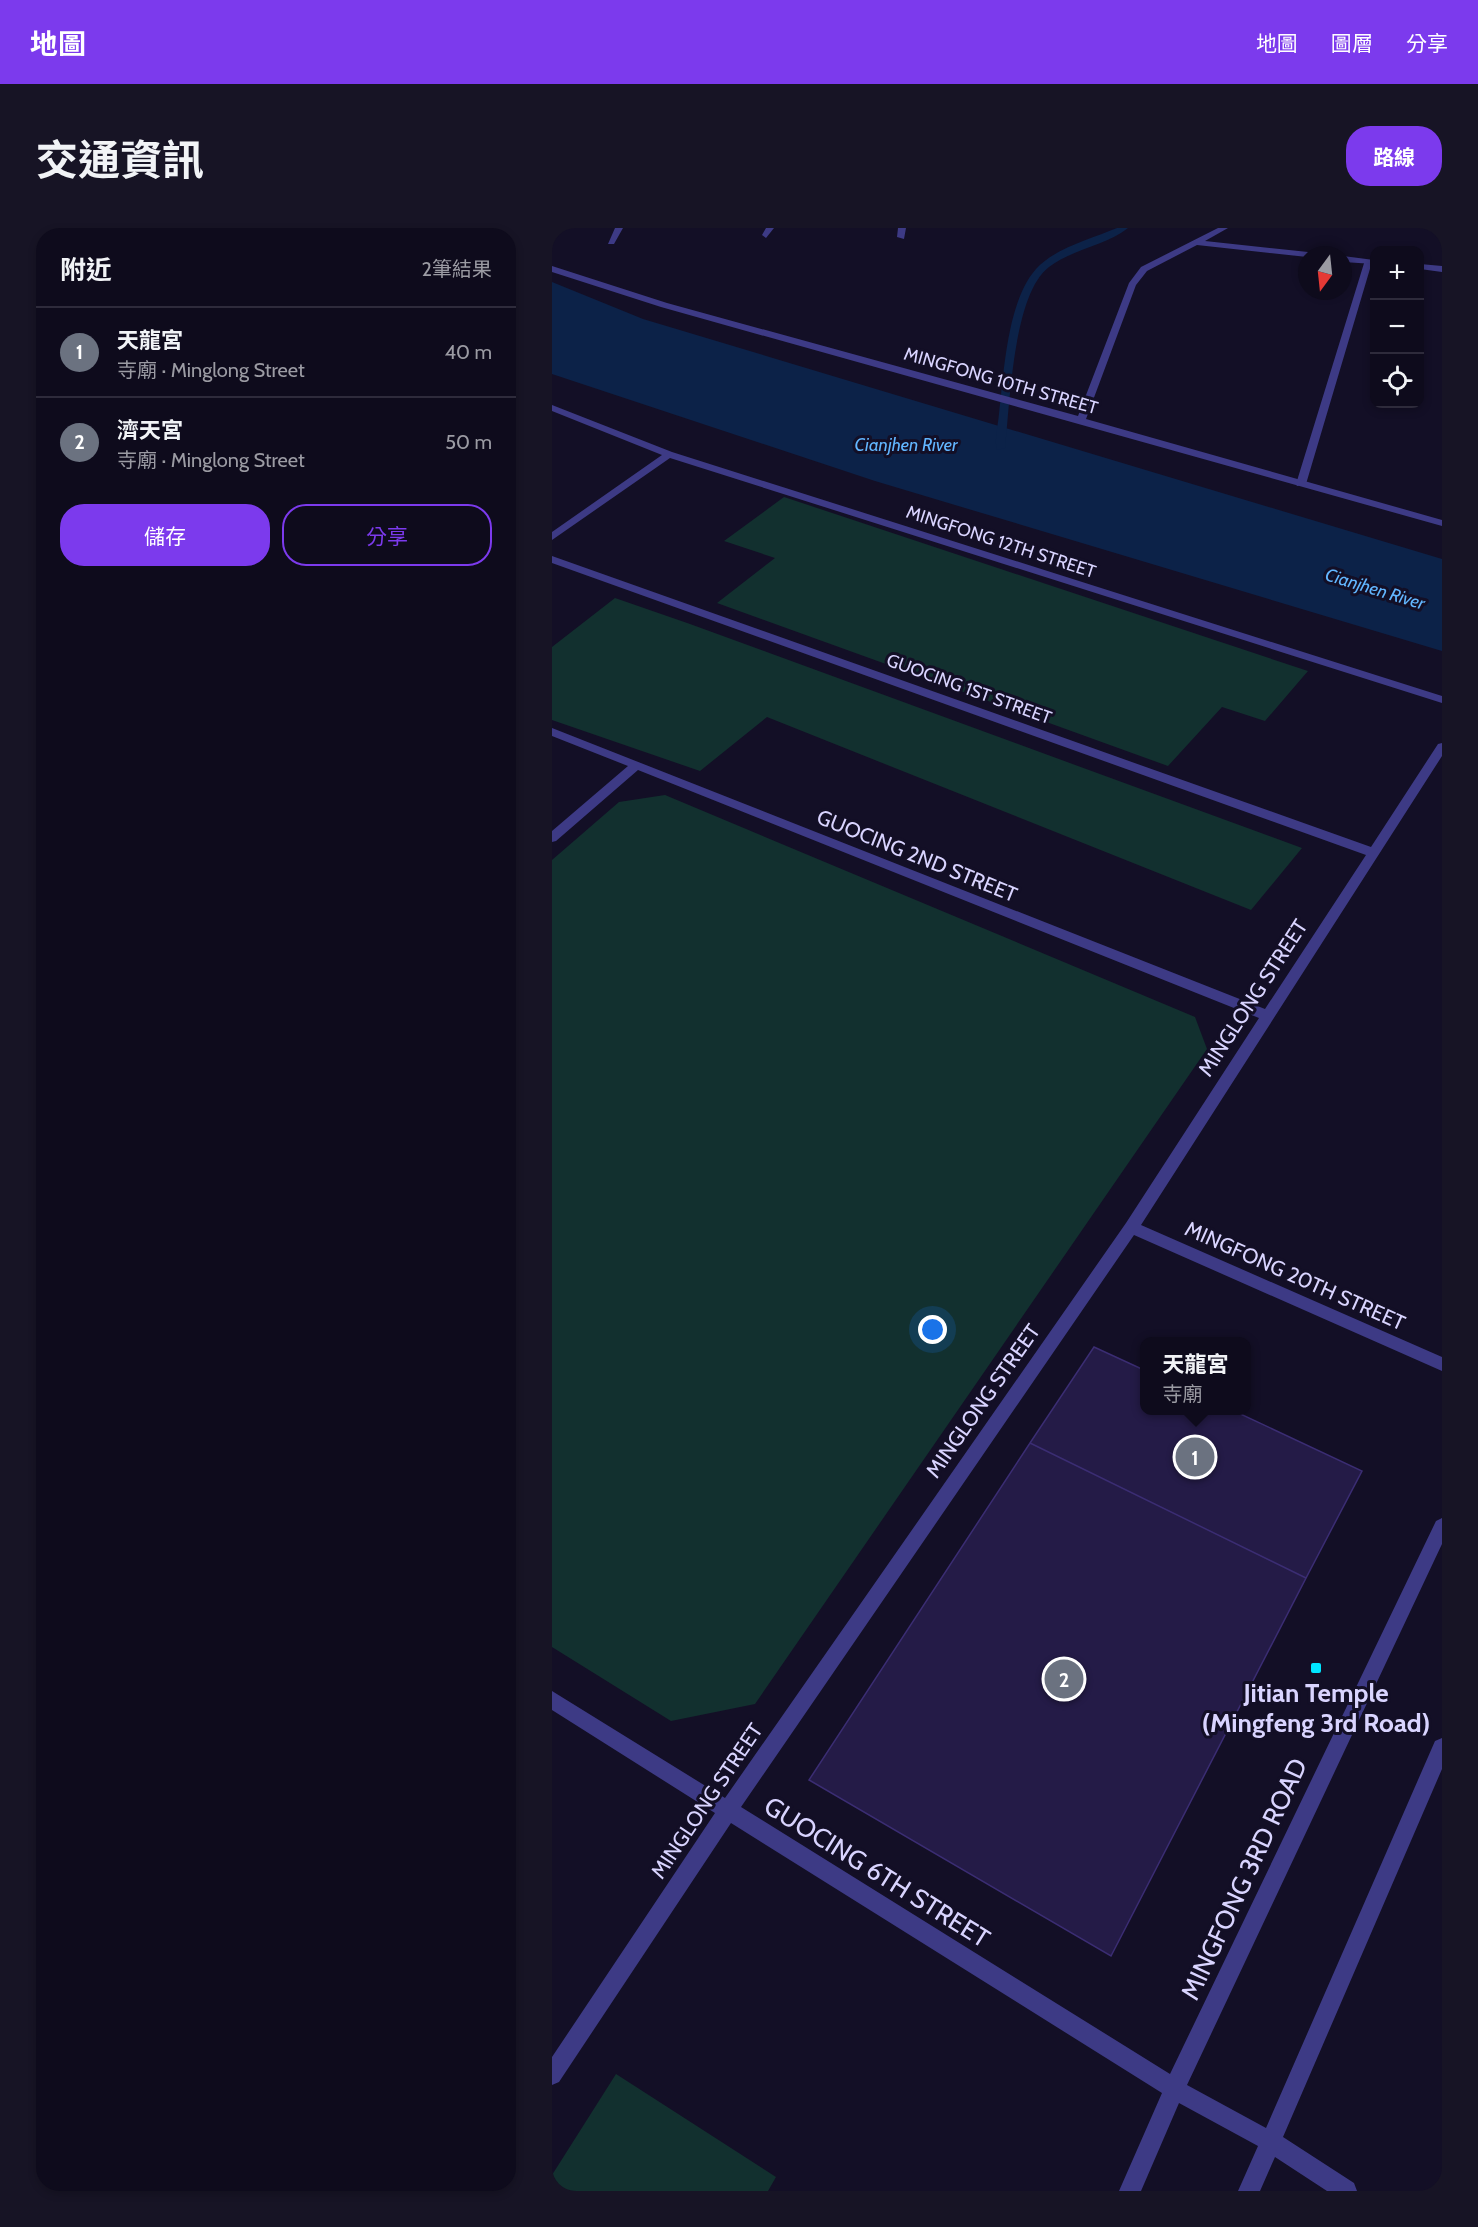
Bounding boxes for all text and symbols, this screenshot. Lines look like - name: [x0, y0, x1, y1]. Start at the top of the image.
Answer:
- text: 地圖: [30, 27, 86, 61]
- text: 地圖: [1256, 31, 1298, 56]
- text: 圖層: [1331, 31, 1373, 56]
- text: 分享: [1406, 31, 1448, 56]
- button: 路線: [1346, 126, 1442, 186]
- text: 交通資訊: [36, 134, 204, 186]
- north arrow: [1298, 246, 1352, 300]
- map controls: [1370, 246, 1424, 408]
- button: +: [1370, 246, 1424, 300]
- text: 附近: [60, 254, 112, 286]
- text: 2筆結果: [422, 257, 492, 281]
- button: −: [1370, 300, 1424, 354]
- text: 天龍宮: [117, 327, 183, 354]
- text: 1: [76, 340, 83, 364]
- text: 40 m: [444, 340, 492, 364]
- street label: MINGFONG 10TH STREET: [901, 343, 1101, 419]
- button: locate: [1370, 354, 1424, 408]
- text: 寺廟 · Minglong Street: [117, 358, 305, 382]
- text: 濟天宮: [117, 417, 183, 444]
- text: 2: [74, 430, 85, 454]
- text: 50 m: [445, 430, 492, 454]
- water label: Cianjhen River: [854, 434, 959, 456]
- text: 寺廟 · Minglong Street: [117, 448, 305, 472]
- street label: MINGFONG 12TH STREET: [903, 501, 1099, 583]
- button: 儲存: [60, 504, 270, 566]
- button: 分享: [282, 504, 492, 566]
- water label: Cianjhen River: [1323, 563, 1429, 615]
- street label: GUOCING 1ST STREET: [883, 649, 1055, 729]
- street label: GUOCING 2ND STREET: [813, 804, 1021, 907]
- street label: MINGLONG STREET: [1193, 915, 1313, 1081]
- street label: MINGFONG 20TH STREET: [1181, 1216, 1409, 1335]
- your location: [918, 1315, 947, 1344]
- street label: MINGLONG STREET: [920, 1319, 1045, 1482]
- popup: [1140, 1337, 1251, 1415]
- text: 天龍宮: [1162, 1351, 1229, 1378]
- text: 寺廟: [1162, 1382, 1202, 1406]
- pin: 1: [1176, 1434, 1214, 1480]
- pin: 2: [1044, 1656, 1084, 1702]
- marker: Jitian Temple (Mingfeng 3rd Road): [1309, 1661, 1323, 1675]
- place label: Jitian Temple (Mingfeng 3rd Road): [1202, 1677, 1430, 1739]
- street label: MINGLONG STREET: [645, 1718, 768, 1883]
- street label: MINGFONG 3RD ROAD: [1174, 1753, 1314, 2005]
- street label: GUOCING 6TH STREET: [758, 1790, 996, 1955]

